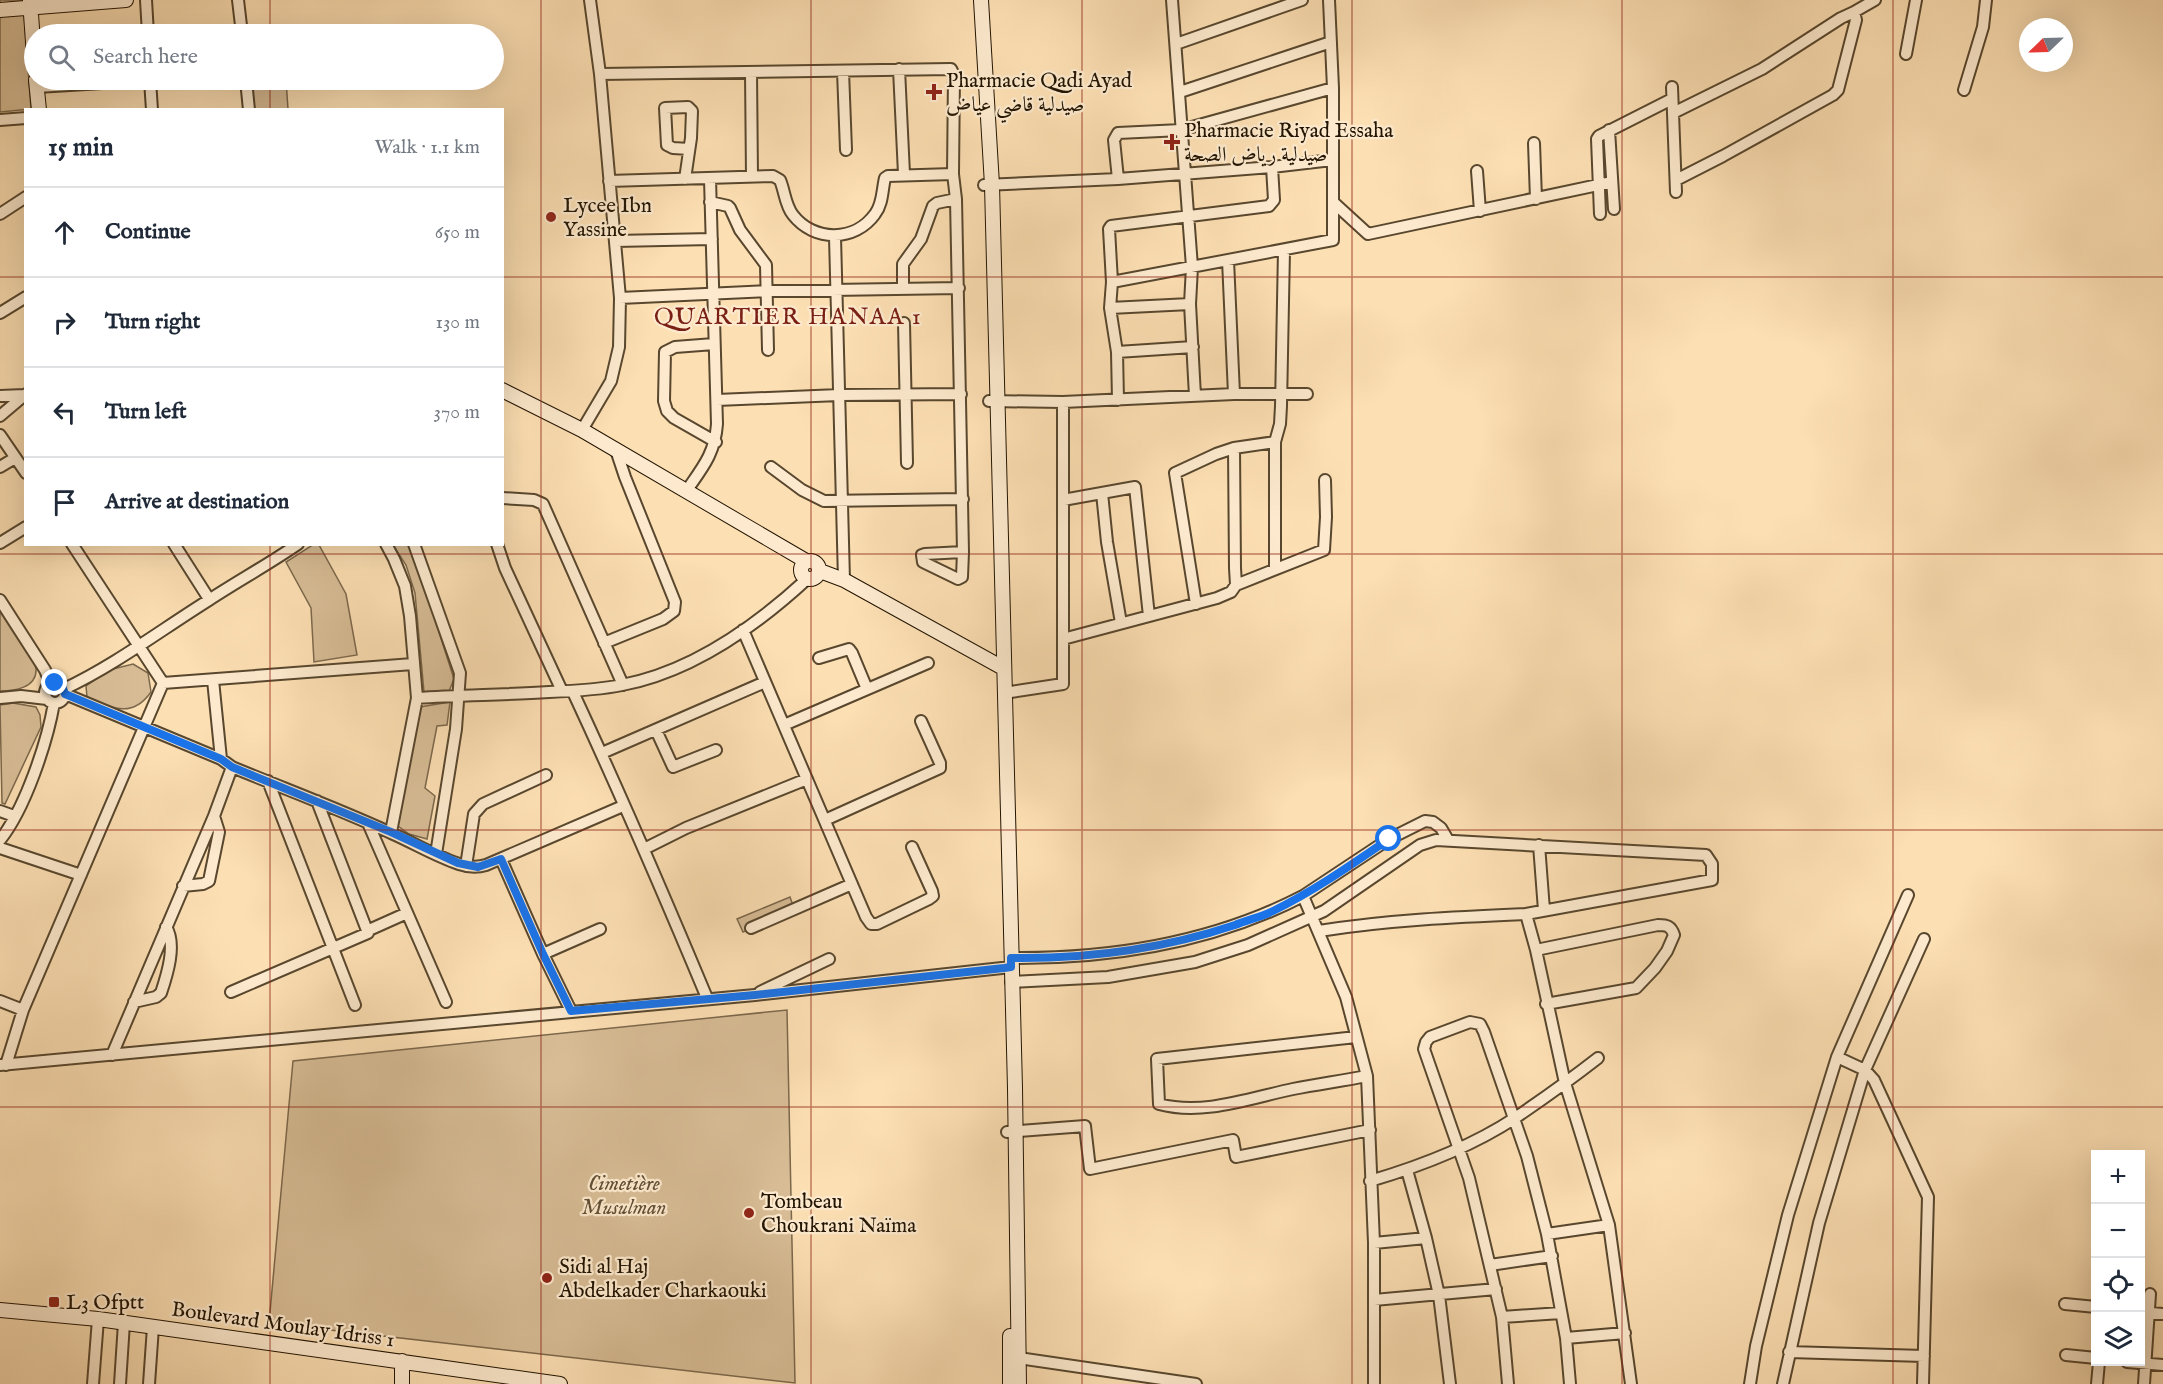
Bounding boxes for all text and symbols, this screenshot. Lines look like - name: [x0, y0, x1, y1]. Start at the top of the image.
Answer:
- north arrow: [2019, 18, 2073, 72]
- search box: [24, 24, 504, 90]
- icon: search: [45, 41, 78, 74]
- text: Search here: [93, 43, 198, 71]
- place label: Pharmacie Qadi Ayad صيدلية قاضي عياض: [946, 68, 1133, 124]
- marker: Pharmacie Qadi Ayad صيدلية قاضي عياض: [927, 85, 941, 99]
- place label: Pharmacie Riyad Essaha صيدلية رياض الصحة: [1184, 118, 1394, 169]
- text: 15 min: [48, 131, 114, 164]
- text: Walk · 1.1 km: [375, 135, 480, 160]
- marker: Pharmacie Riyad Essaha صيدلية رياض الصحة: [1165, 135, 1179, 149]
- place label: Lycee Ibn Yassine: [563, 193, 652, 244]
- marker: Lycee Ibn Yassine: [544, 210, 558, 224]
- icon: ahead: [48, 216, 81, 249]
- text: Continue: [105, 218, 191, 246]
- text: 650 m: [435, 220, 480, 245]
- district label: QUARTIER HANAA 1: [654, 302, 922, 333]
- icon: right: [48, 306, 81, 339]
- text: Turn right: [105, 308, 200, 336]
- text: 130 m: [435, 310, 480, 335]
- icon: left: [48, 396, 81, 429]
- text: Turn left: [105, 398, 187, 426]
- text: 370 m: [434, 400, 480, 425]
- icon: arrive: [48, 486, 81, 519]
- text: Arrive at destination: [105, 488, 289, 516]
- route end: [41, 669, 67, 695]
- route start: [1375, 825, 1401, 851]
- map controls: [2091, 1150, 2145, 1366]
- button: +: [2091, 1150, 2145, 1204]
- park label: Cimetière Musulman: [582, 1171, 666, 1222]
- place label: Tombeau Choukrani Naïma: [761, 1189, 917, 1240]
- button: −: [2091, 1204, 2145, 1258]
- marker: Tombeau Choukrani Naïma: [742, 1206, 756, 1220]
- place label: Sidi al Haj Abdelkader Charkaouki: [558, 1254, 767, 1305]
- button: locate: [2091, 1258, 2145, 1312]
- marker: Sidi al Haj Abdelkader Charkaouki: [540, 1271, 554, 1285]
- place label: L3 Ofptt: [66, 1290, 144, 1317]
- marker: L3 Ofptt: [47, 1295, 61, 1309]
- street label: Boulevard Moulay Idriss 1: [170, 1296, 396, 1355]
- button: layers: [2091, 1312, 2145, 1366]

